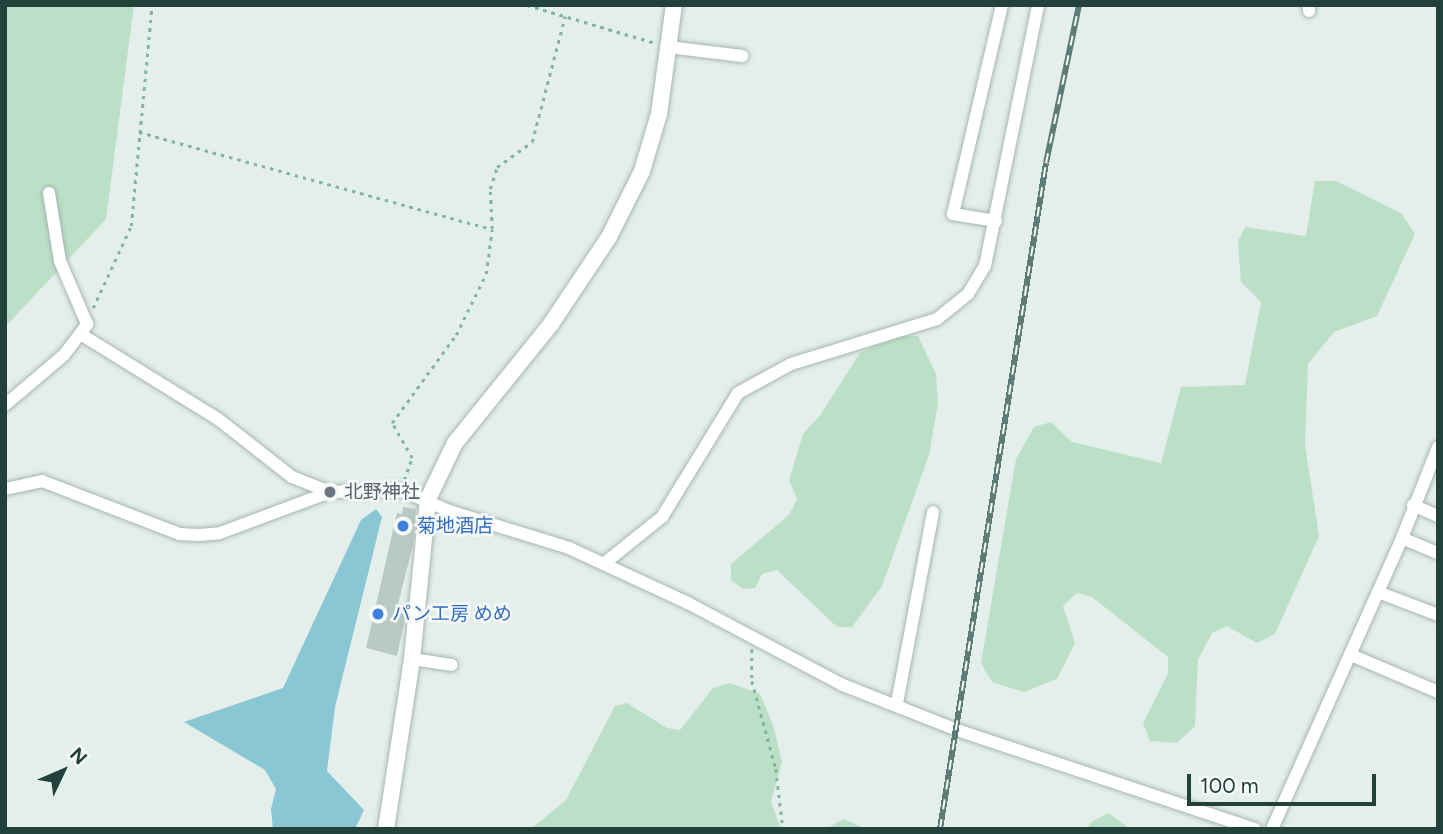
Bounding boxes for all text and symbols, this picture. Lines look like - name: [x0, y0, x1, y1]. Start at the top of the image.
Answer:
- place label: 北野神社: [344, 481, 420, 503]
- marker: 北野神社: [322, 484, 338, 500]
- place label: 菊地酒店: [417, 515, 493, 537]
- marker: 菊地酒店: [395, 518, 411, 534]
- place label: パン工房 めめ: [392, 603, 511, 625]
- marker: パン工房 めめ: [370, 606, 386, 622]
- north arrow: [28, 736, 98, 806]
- text: N: [65, 743, 92, 769]
- scale bar: [1191, 760, 1380, 804]
- text: 100 m: [1200, 773, 1259, 798]

